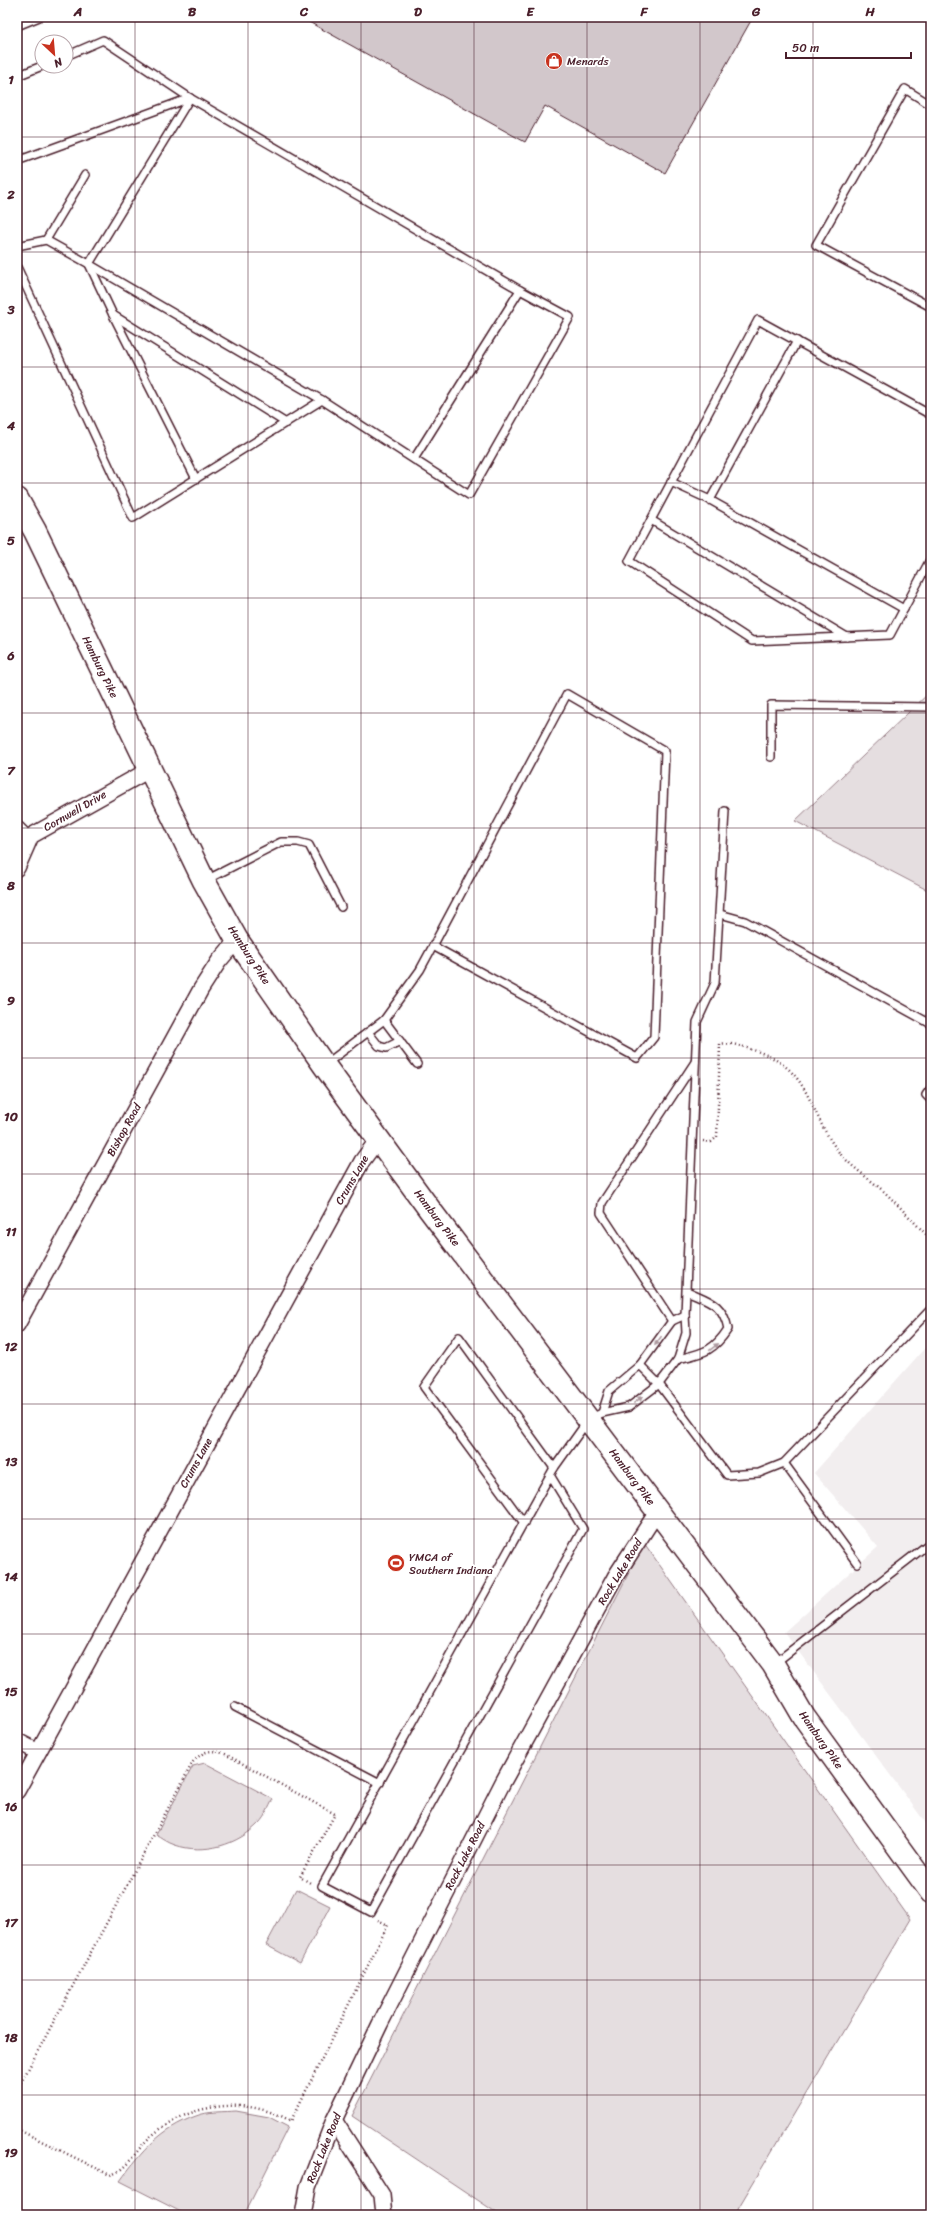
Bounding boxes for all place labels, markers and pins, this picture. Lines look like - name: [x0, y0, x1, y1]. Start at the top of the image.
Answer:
- shop icon: Menards: [544, 51, 564, 71]
- place label: Menards: [567, 52, 609, 71]
- place label: YMCA of Southern Indiana: [409, 1548, 493, 1580]
- sports icon: YMCA of Southern Indiana: [386, 1553, 406, 1573]

